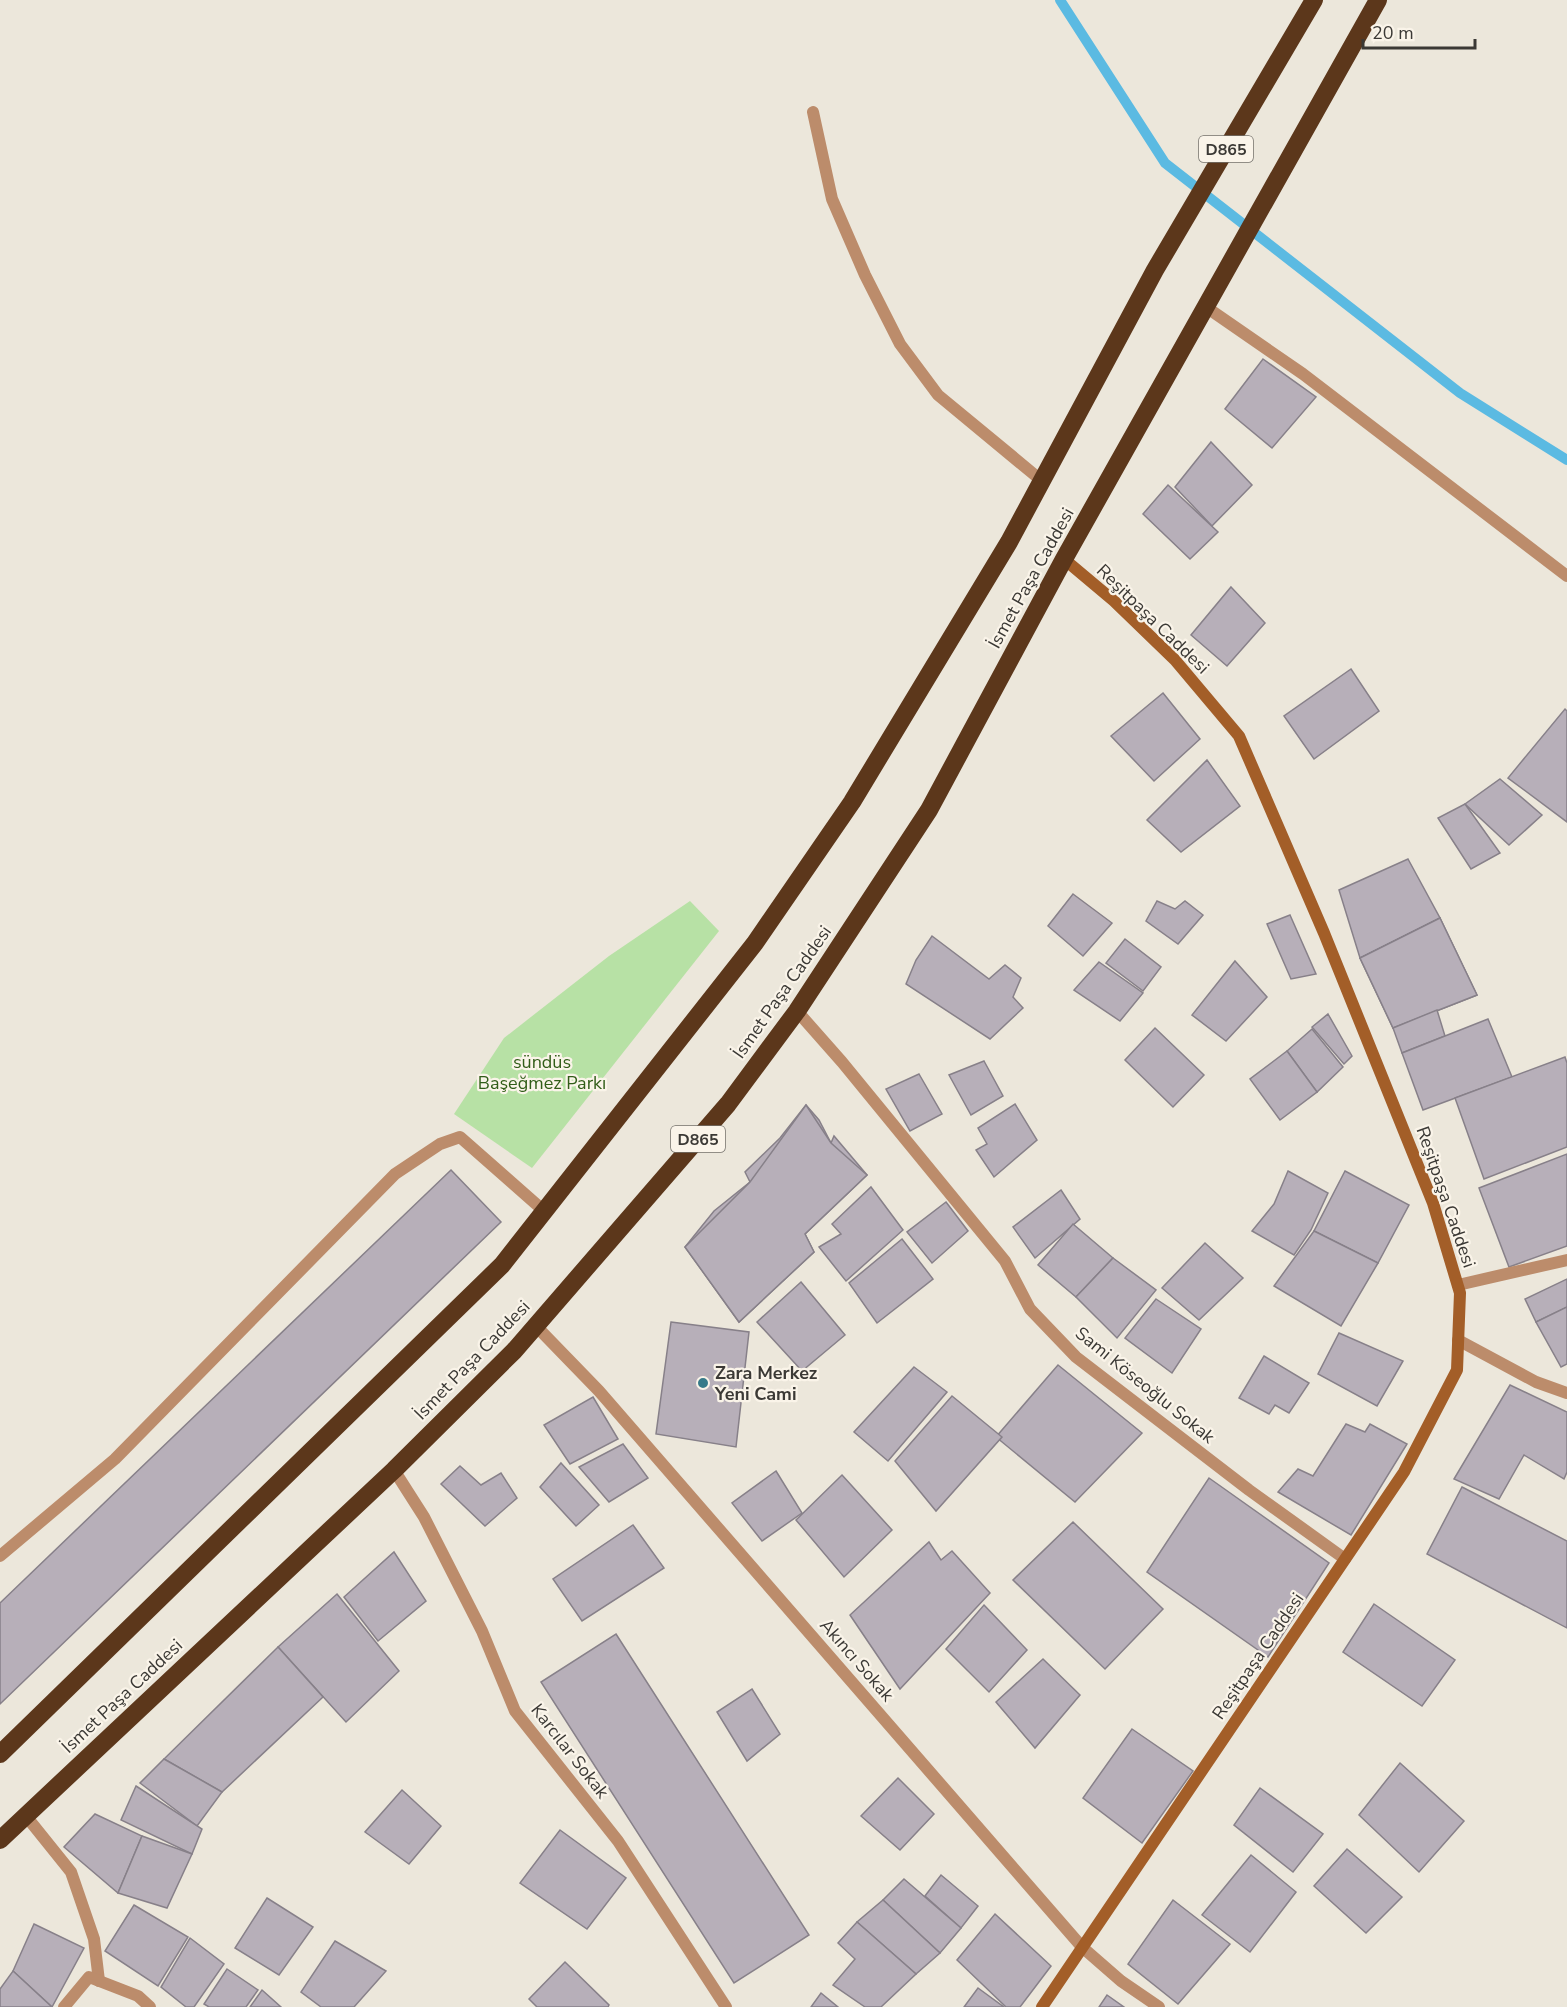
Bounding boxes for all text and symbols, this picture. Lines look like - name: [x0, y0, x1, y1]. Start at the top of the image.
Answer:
- scale bar: [1363, 12, 1476, 50]
- text: 20 m: [1372, 21, 1414, 45]
- road number: D865: [1199, 136, 1253, 162]
- street label: İsmet Paşa Caddesi: [982, 503, 1080, 653]
- street label: Reşitpaşa Caddesi: [1091, 559, 1215, 679]
- street label: İsmet Paşa Caddesi: [727, 921, 837, 1063]
- park label: sündüs Başeğmez Parkı: [478, 1050, 606, 1095]
- street label: Reşitpaşa Caddesi: [1411, 1123, 1481, 1271]
- road number: D865: [671, 1126, 725, 1152]
- street label: İsmet Paşa Caddesi: [409, 1295, 535, 1425]
- street label: Sami Köseoğlu Sokak: [1070, 1321, 1221, 1449]
- place label: Zara Merkez Yeni Cami: [714, 1361, 818, 1406]
- marker: Zara Merkez Yeni Cami: [696, 1376, 710, 1390]
- street label: Reşitpaşa Caddesi: [1207, 1588, 1309, 1724]
- street label: Akıncı Sokak: [814, 1614, 900, 1707]
- street label: İsmet Paşa Caddesi: [56, 1634, 188, 1758]
- street label: Karcılar Sokak: [525, 1699, 615, 1804]

